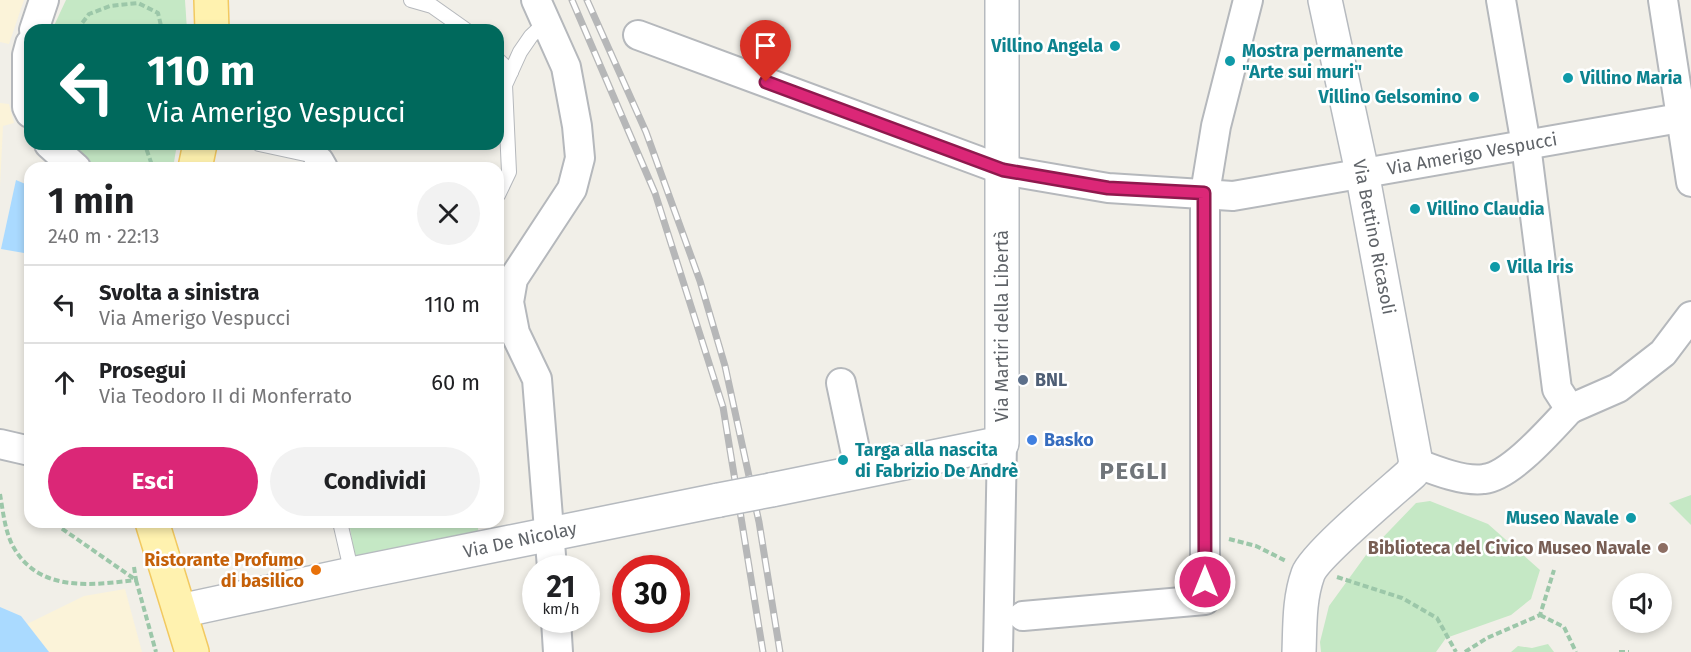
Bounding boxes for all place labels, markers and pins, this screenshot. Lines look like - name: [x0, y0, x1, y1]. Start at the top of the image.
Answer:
- pin: [740, 20, 791, 82]
- place label: Villino Angela: [990, 35, 1103, 57]
- marker: Villino Angela: [1108, 39, 1122, 53]
- place label: Mostra permanente "Arte sui muri": [1242, 40, 1403, 83]
- marker: Mostra permanente "Arte sui muri": [1223, 54, 1237, 68]
- place label: Villino Maria: [1579, 67, 1683, 89]
- marker: Villino Maria: [1561, 71, 1575, 85]
- place label: Villino Gelsomino: [1317, 86, 1462, 108]
- marker: Villino Gelsomino: [1467, 90, 1481, 104]
- place label: Villino Claudia: [1426, 198, 1545, 220]
- marker: Villino Claudia: [1408, 202, 1422, 216]
- place label: Villa Iris: [1506, 256, 1574, 278]
- marker: Villa Iris: [1488, 260, 1502, 274]
- place label: BNL: [1035, 369, 1067, 391]
- marker: BNL: [1016, 373, 1030, 387]
- place label: Basko: [1044, 429, 1094, 451]
- marker: Basko: [1025, 433, 1039, 447]
- place label: Targa alla nascita di Fabrizio De Andrè: [855, 439, 1018, 482]
- marker: Targa alla nascita di Fabrizio De Andrè: [836, 453, 850, 467]
- place label: Museo Navale: [1506, 507, 1619, 529]
- marker: Museo Navale: [1624, 511, 1638, 525]
- place label: Biblioteca del Civico Museo Navale: [1368, 537, 1651, 559]
- marker: Biblioteca del Civico Museo Navale: [1656, 541, 1670, 555]
- place label: Ristorante Profumo di basilico: [144, 549, 304, 592]
- marker: Ristorante Profumo di basilico: [309, 563, 323, 577]

